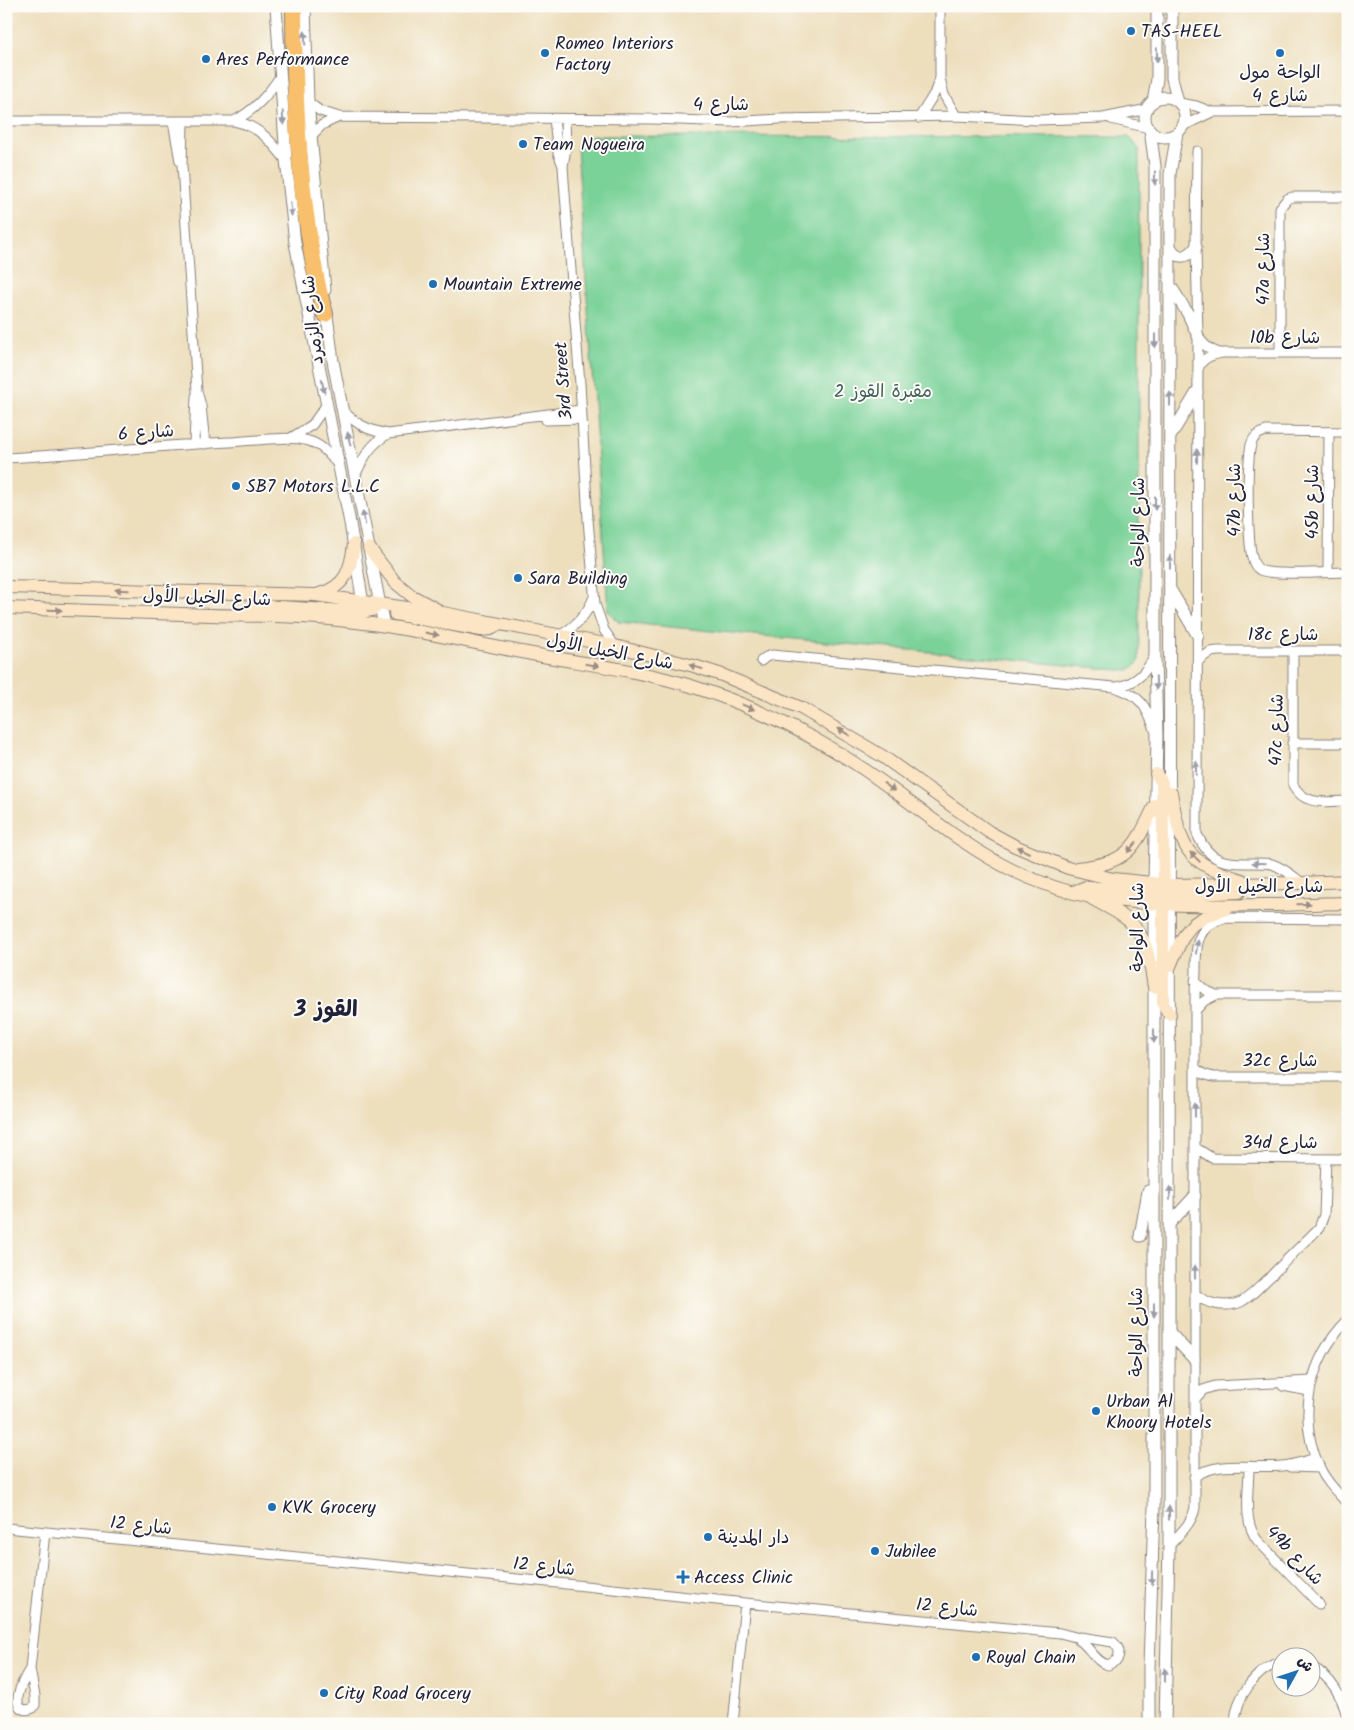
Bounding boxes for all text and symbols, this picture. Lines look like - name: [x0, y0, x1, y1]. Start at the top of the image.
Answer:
- place label: TAS-HEEL: [1141, 18, 1222, 47]
- marker: TAS-HEEL: [1125, 25, 1137, 37]
- one-way arrow: [301, 30, 309, 46]
- place label: Romeo Interiors Factory: [555, 30, 674, 80]
- place label: Ares Performance: [216, 46, 349, 75]
- marker: Romeo Interiors Factory: [539, 47, 551, 59]
- one-way arrow: [1153, 47, 1161, 63]
- marker: الواحة مول: [1274, 47, 1286, 59]
- marker: Ares Performance: [200, 53, 212, 65]
- place label: الواحة مول: [1239, 59, 1321, 88]
- street label: شارع 4: [1252, 82, 1308, 111]
- street label: شارع 4: [693, 91, 749, 120]
- one-way arrow: [280, 110, 288, 126]
- place label: Team Nogueira: [533, 131, 645, 160]
- marker: Team Nogueira: [517, 138, 529, 150]
- one-way arrow: [1151, 171, 1159, 187]
- one-way arrow: [287, 201, 295, 217]
- street label: 47a شارع: [1250, 233, 1279, 305]
- place label: Mountain Extreme: [443, 271, 582, 300]
- street label: شارع الزمرد: [294, 274, 333, 366]
- marker: Mountain Extreme: [427, 278, 439, 290]
- street label: 10b شارع: [1250, 324, 1320, 353]
- one-way arrow: [1151, 333, 1159, 349]
- street label: 3rd Street: [547, 340, 582, 421]
- one-way arrow: [319, 378, 327, 394]
- park label: مقبرة القوز 2: [834, 378, 932, 407]
- one-way arrow: [1166, 391, 1174, 407]
- street label: شارع 6: [117, 417, 175, 450]
- one-way arrow: [344, 431, 352, 447]
- one-way arrow: [1193, 448, 1201, 464]
- street label: 47b شارع: [1221, 463, 1250, 537]
- street label: 45b شارع: [1299, 464, 1328, 540]
- place label: SB7 Motors L.L.C: [246, 473, 380, 502]
- street label: شارع الواحة: [1125, 477, 1154, 567]
- marker: SB7 Motors L.L.C: [230, 480, 242, 492]
- one-way arrow: [1151, 496, 1159, 512]
- one-way arrow: [359, 509, 367, 525]
- one-way arrow: [1166, 553, 1174, 569]
- place label: Sara Building: [528, 565, 628, 594]
- marker: Sara Building: [512, 572, 524, 584]
- street label: شارع الخيل الأول: [142, 582, 272, 615]
- one-way arrow: [114, 586, 130, 594]
- one-way arrow: [47, 606, 63, 614]
- street label: 18c شارع: [1248, 621, 1318, 650]
- street label: شارع الخيل الأول: [544, 626, 676, 679]
- one-way arrow: [425, 631, 441, 639]
- one-way arrow: [584, 661, 600, 669]
- one-way arrow: [688, 662, 703, 670]
- one-way arrow: [1152, 676, 1160, 692]
- street label: 47c شارع: [1262, 694, 1293, 766]
- one-way arrow: [741, 704, 755, 712]
- one-way arrow: [837, 728, 850, 737]
- one-way arrow: [1193, 760, 1201, 776]
- one-way arrow: [882, 782, 896, 792]
- one-way arrow: [1127, 841, 1138, 853]
- one-way arrow: [1016, 846, 1031, 854]
- one-way arrow: [1189, 851, 1201, 863]
- one-way arrow: [1251, 859, 1267, 867]
- street label: شارع الخيل الأول: [1195, 873, 1323, 902]
- street label: شارع الواحة: [1124, 882, 1153, 972]
- one-way arrow: [1296, 899, 1312, 907]
- one-way arrow: [1194, 939, 1202, 955]
- district label: القوز 3: [293, 993, 358, 1028]
- one-way arrow: [1150, 1028, 1158, 1044]
- street label: 32c شارع: [1243, 1047, 1317, 1076]
- one-way arrow: [1191, 1102, 1199, 1118]
- street label: 34d شارع: [1242, 1129, 1318, 1158]
- one-way arrow: [1166, 1184, 1174, 1200]
- one-way arrow: [1191, 1264, 1199, 1280]
- street label: شارع الواحة: [1123, 1287, 1152, 1377]
- one-way arrow: [1150, 1303, 1158, 1319]
- place label: Urban Al Khoory Hotels: [1106, 1388, 1212, 1438]
- marker: Urban Al Khoory Hotels: [1090, 1405, 1102, 1417]
- place label: KVK Grocery: [282, 1494, 376, 1523]
- marker: KVK Grocery: [266, 1501, 278, 1513]
- one-way arrow: [1165, 1504, 1173, 1520]
- street label: شارع 12: [108, 1509, 173, 1544]
- street label: 49b شارع: [1258, 1519, 1330, 1593]
- place label: دار المدينة: [718, 1524, 790, 1553]
- marker: دار المدينة: [702, 1531, 714, 1543]
- place label: Jubilee: [885, 1538, 936, 1567]
- marker: Jubilee: [869, 1545, 881, 1557]
- street label: شارع 12: [511, 1550, 576, 1585]
- place label: Access Clinic: [694, 1564, 793, 1593]
- marker: Access Clinic: [676, 1570, 690, 1584]
- one-way arrow: [1148, 1570, 1156, 1586]
- street label: شارع 12: [914, 1591, 979, 1626]
- place label: Royal Chain: [986, 1644, 1076, 1673]
- north arrow: [1272, 1648, 1322, 1698]
- marker: Royal Chain: [970, 1651, 982, 1663]
- text: ش: [1292, 1651, 1319, 1677]
- one-way arrow: [1162, 1667, 1170, 1683]
- place label: City Road Grocery: [334, 1680, 471, 1709]
- marker: City Road Grocery: [318, 1687, 330, 1699]

